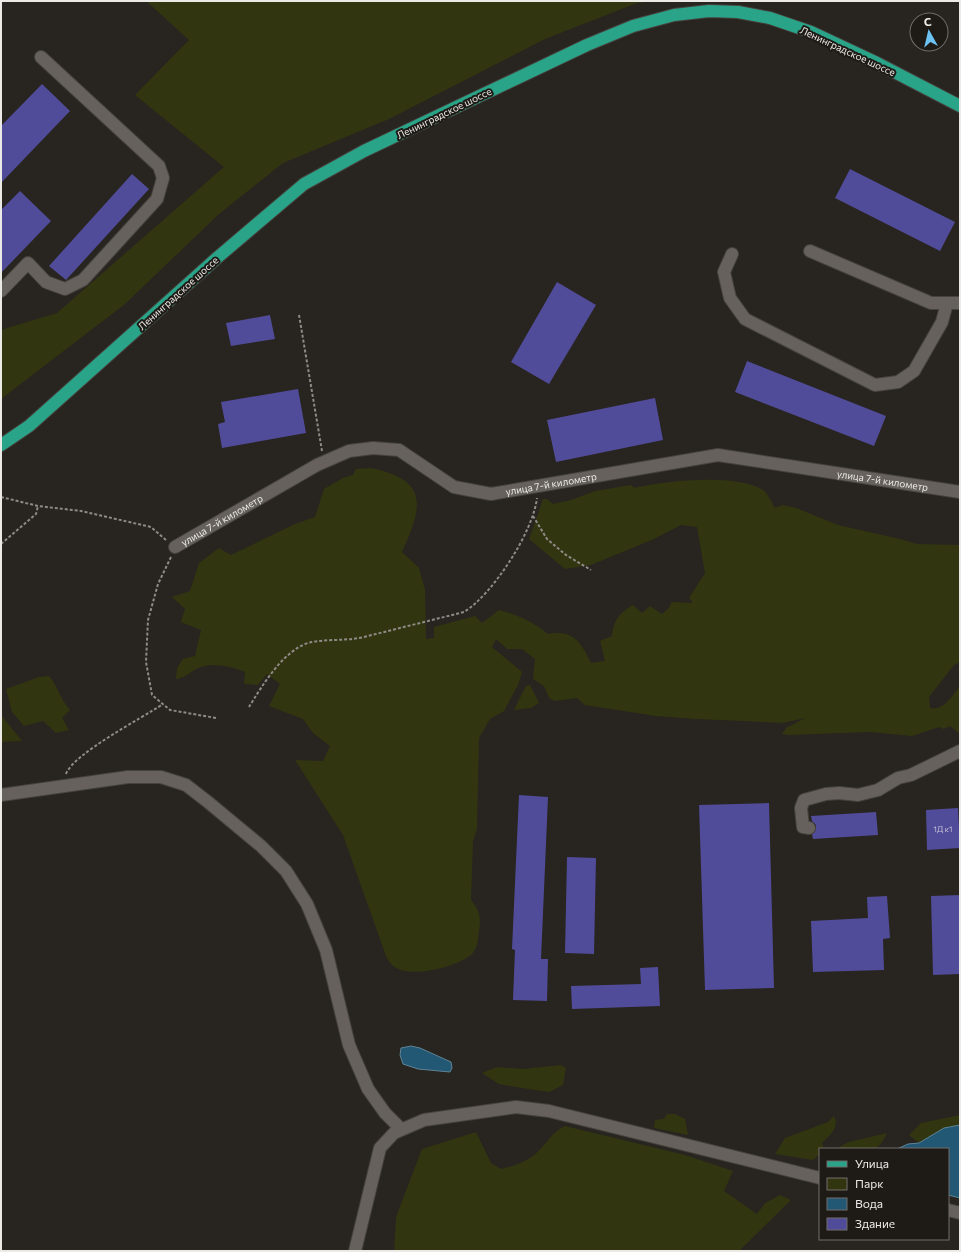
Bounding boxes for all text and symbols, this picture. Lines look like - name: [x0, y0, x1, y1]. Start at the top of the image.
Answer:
- north arrow: [909, 12, 949, 52]
- text: С: [923, 15, 933, 29]
- street label: Ленинградское шоссе: [798, 24, 898, 78]
- street label: Ленинградское шоссе: [395, 85, 493, 141]
- street label: Ленинградское шоссе: [135, 254, 221, 332]
- street label: улица 7-й километр: [836, 467, 929, 493]
- street label: улица 7-й километр: [505, 470, 598, 497]
- street label: улица 7-й километр: [179, 492, 265, 548]
- house number: 1Д к1: [934, 824, 952, 834]
- legend: [819, 1148, 949, 1240]
- text: Улица: [855, 1156, 889, 1170]
- text: Парк: [855, 1176, 884, 1190]
- text: Вода: [855, 1196, 883, 1210]
- text: Здание: [855, 1216, 895, 1230]

